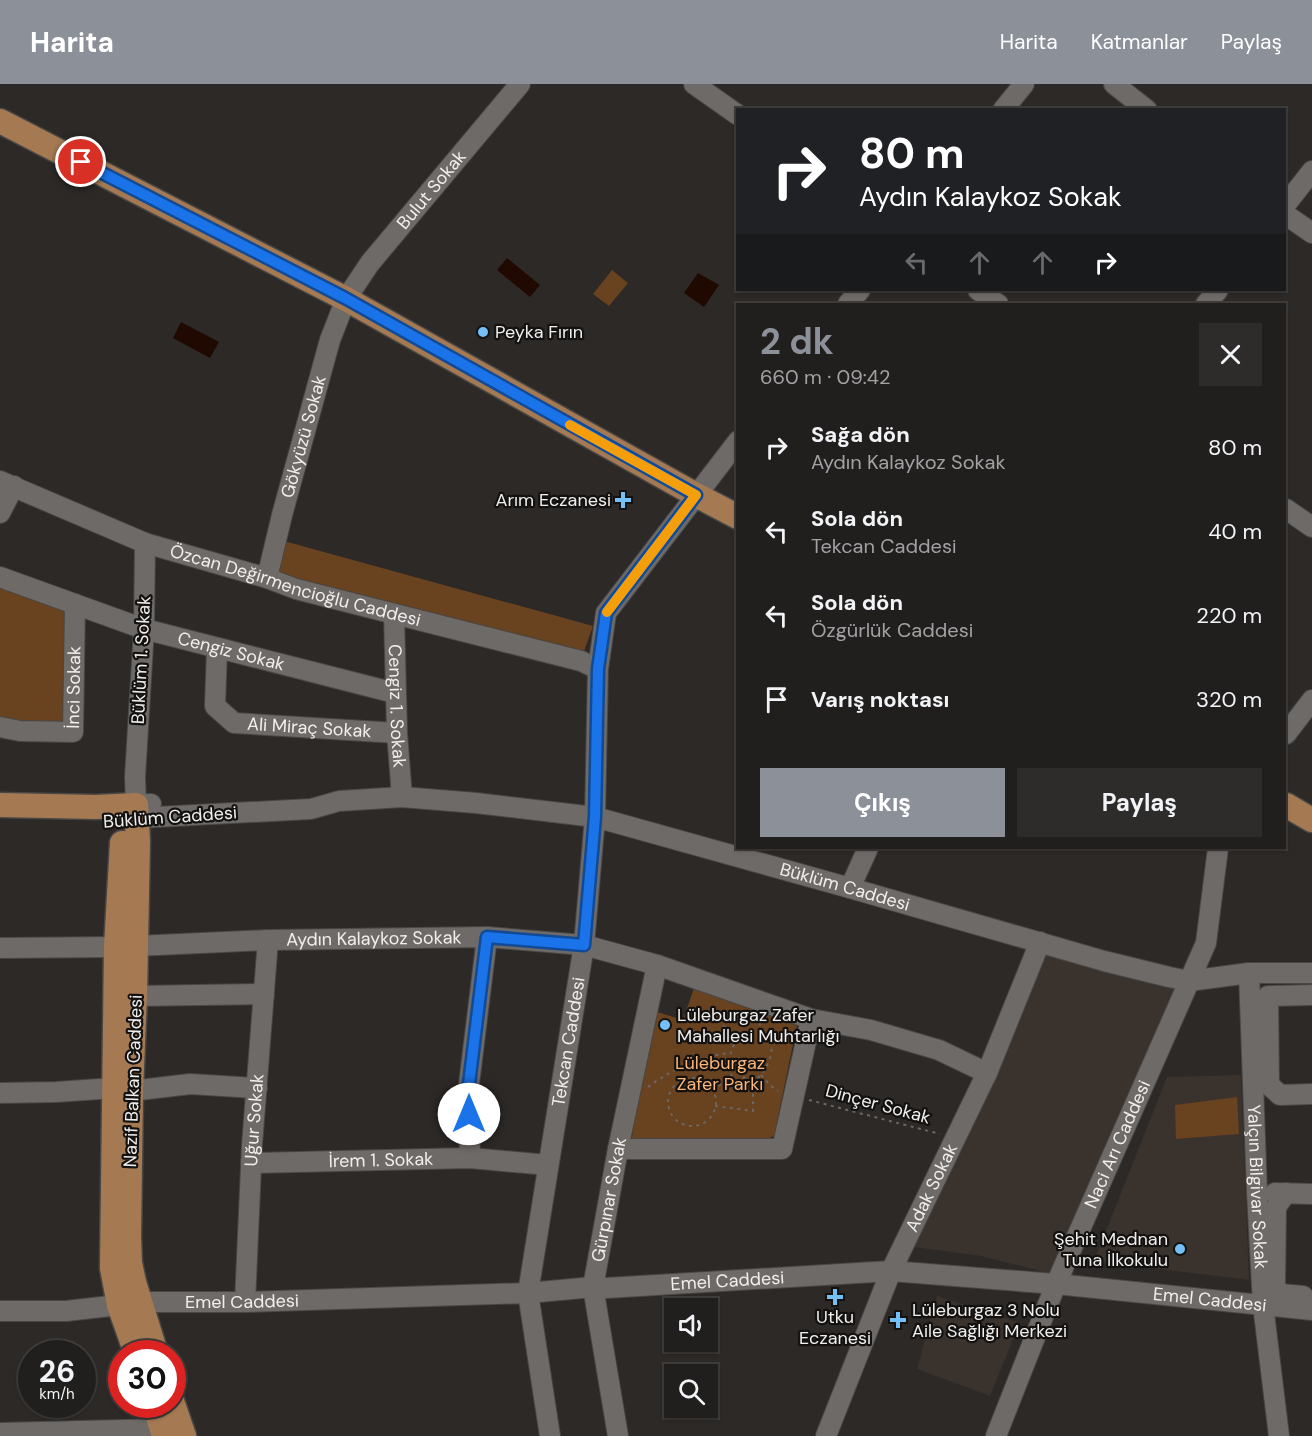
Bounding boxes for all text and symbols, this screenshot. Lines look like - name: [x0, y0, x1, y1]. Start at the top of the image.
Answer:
- text: Harita: [30, 24, 114, 61]
- text: Harita: [1000, 28, 1058, 56]
- text: Katmanlar: [1091, 28, 1188, 56]
- text: Paylaş: [1221, 28, 1282, 56]
- text: 80 m: [859, 126, 965, 181]
- icon: right: [760, 132, 838, 210]
- pin: [55, 136, 106, 187]
- icon: arrive: [64, 145, 97, 178]
- street label: Bulut Sokak: [391, 145, 471, 234]
- text: Aydın Kalaykoz Sokak: [859, 179, 1122, 214]
- icon: left: [900, 246, 933, 279]
- icon: ahead: [963, 246, 996, 279]
- icon: ahead: [1026, 246, 1059, 279]
- icon: right: [1089, 246, 1122, 279]
- text: 2 dk: [760, 318, 834, 365]
- place label: Peyka Fırın: [495, 320, 583, 344]
- button: close: [1199, 323, 1262, 386]
- marker: Peyka Fırın: [476, 325, 490, 339]
- text: 660 m · 09:42: [760, 364, 890, 390]
- street label: Gökyüzü Sokak: [275, 373, 332, 501]
- text: Sağa dön: [811, 420, 910, 449]
- icon: right: [760, 431, 793, 464]
- text: 80 m: [1208, 433, 1262, 462]
- text: Aydın Kalaykoz Sokak: [811, 449, 1005, 475]
- place label: Arım Eczanesi: [495, 488, 611, 512]
- marker: Arım Eczanesi: [616, 493, 630, 507]
- text: Sola dön: [811, 504, 903, 533]
- icon: left: [760, 515, 793, 548]
- text: 40 m: [1208, 517, 1262, 546]
- text: Tekcan Caddesi: [811, 533, 956, 559]
- street label: Özcan Değirmencioğlu Caddesi: [167, 539, 423, 632]
- text: Sola dön: [811, 588, 903, 617]
- street label: Büklüm 1. Sokak: [126, 595, 156, 725]
- icon: left: [760, 599, 793, 632]
- text: 220 m: [1196, 601, 1262, 630]
- text: Özgürlük Caddesi: [811, 617, 973, 643]
- street label: Cengiz Sokak: [175, 626, 287, 676]
- street label: Cengiz 1. Sokak: [383, 644, 412, 769]
- street label: İnci Sokak: [61, 646, 86, 729]
- icon: arrive: [760, 683, 793, 716]
- text: Varış noktası: [811, 685, 949, 714]
- text: 320 m: [1196, 685, 1262, 714]
- street label: Ali Miraç Sokak: [246, 712, 372, 743]
- button: Çıkış: [760, 768, 1005, 837]
- button: Paylaş: [1017, 768, 1262, 837]
- street label: Büklüm Caddesi: [102, 800, 238, 834]
- street label: Büklüm Caddesi: [777, 857, 913, 917]
- street label: Aydın Kalaykoz Sokak: [286, 925, 462, 952]
- street label: Tekcan Caddesi: [546, 975, 591, 1108]
- street label: Nazif Balkan Caddesi: [118, 994, 148, 1168]
- place label: Lüleburgaz Zafer Mahallesi Muhtarlığı: [677, 1003, 840, 1048]
- marker: Lüleburgaz Zafer Mahallesi Muhtarlığı: [658, 1018, 672, 1032]
- park label: Lüleburgaz Zafer Parkı: [675, 1051, 765, 1096]
- street label: Uğur Sokak: [239, 1073, 270, 1167]
- street label: Naci Arı Caddesi: [1079, 1077, 1156, 1212]
- street label: Dinçer Sokak: [823, 1078, 933, 1130]
- position arrow: [437, 1082, 501, 1146]
- street label: Yalçın Bilgivar Sokak: [1242, 1104, 1273, 1270]
- street label: Gürpınar Sokak: [586, 1135, 632, 1264]
- street label: Adak Sokak: [900, 1139, 963, 1236]
- street label: İrem 1. Sokak: [328, 1147, 434, 1173]
- place label: Şehit Mednan Tuna İlkokulu: [1054, 1227, 1168, 1272]
- marker: Şehit Mednan Tuna İlkokulu: [1173, 1242, 1187, 1256]
- street label: Emel Caddesi: [670, 1265, 785, 1296]
- street label: Emel Caddesi: [1152, 1282, 1268, 1317]
- street label: Emel Caddesi: [185, 1288, 299, 1314]
- marker: Utku Eczanesi: [828, 1290, 842, 1304]
- map controls: [664, 1298, 718, 1418]
- button: sound: [664, 1298, 718, 1352]
- place label: Lüleburgaz 3 Nolu Aile Sağlığı Merkezi: [912, 1298, 1067, 1343]
- place label: Utku Eczanesi: [799, 1305, 871, 1350]
- marker: Lüleburgaz 3 Nolu Aile Sağlığı Merkezi: [889, 1311, 907, 1329]
- speed limit sign: 30: [108, 1340, 186, 1418]
- text: 26: [39, 1352, 75, 1391]
- button: search: [664, 1364, 718, 1418]
- text: km/h: [39, 1384, 75, 1404]

